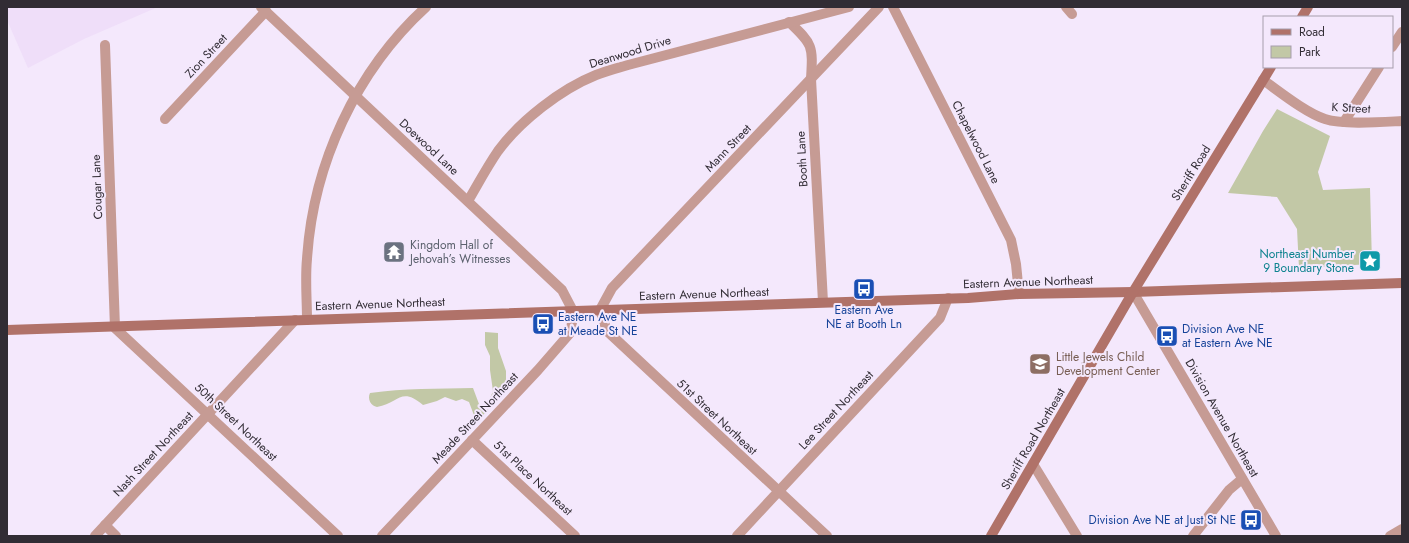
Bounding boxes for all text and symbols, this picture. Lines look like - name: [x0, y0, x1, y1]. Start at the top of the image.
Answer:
- legend: [1263, 16, 1393, 68]
- text: Road: [1299, 23, 1325, 41]
- street label: Zion Street: [181, 30, 231, 82]
- street label: Deanwood Drive: [587, 31, 673, 73]
- text: Park: [1299, 43, 1321, 61]
- street label: Chapelwood Lane: [947, 97, 1005, 187]
- street label: K Street: [1331, 98, 1371, 118]
- street label: Doewood Lane: [395, 115, 463, 179]
- street label: Mann Street: [701, 120, 756, 176]
- street label: Booth Lane: [792, 130, 812, 188]
- street label: Sheriff Road: [1167, 142, 1215, 204]
- street label: Cougar Lane: [87, 154, 107, 220]
- place label: Kingdom Hall of Jehovah’s Witnesses: [408, 236, 510, 268]
- temple icon: Kingdom Hall of Jehovah’s Witnesses: [381, 239, 407, 265]
- place label: Northeast Number 9 Boundary Stone: [1259, 245, 1355, 277]
- place icon: Northeast Number 9 Boundary Stone: [1357, 248, 1383, 274]
- street label: Eastern Avenue Northeast: [963, 271, 1093, 293]
- bus stop icon: Eastern Ave NE at Booth Ln: [851, 276, 877, 302]
- street label: Eastern Avenue Northeast: [639, 283, 769, 305]
- street label: Eastern Avenue Northeast: [315, 293, 445, 315]
- place label: Eastern Ave NE at Booth Ln: [826, 301, 902, 333]
- place label: Eastern Ave NE at Meade St NE: [558, 308, 638, 340]
- bus stop icon: Eastern Ave NE at Meade St NE: [530, 311, 556, 337]
- place label: Division Ave NE at Eastern Ave NE: [1182, 320, 1273, 352]
- bus stop icon: Division Ave NE at Eastern Ave NE: [1154, 323, 1180, 349]
- place label: Little Jewels Child Development Center: [1056, 348, 1161, 380]
- school or university icon: Little Jewels Child Development Center: [1027, 351, 1053, 377]
- street label: Division Avenue Northeast: [1181, 356, 1263, 481]
- street label: Lee Street Northeast: [794, 366, 878, 454]
- street label: Meade Street Northeast: [428, 368, 522, 468]
- street label: 51st Street Northeast: [673, 375, 761, 459]
- street label: 50th Street Northeast: [190, 379, 282, 465]
- street label: Sheriff Road Northeast: [996, 385, 1070, 493]
- street label: Nash Street Northeast: [109, 407, 197, 501]
- street label: 51st Place Northeast: [489, 436, 577, 520]
- bus stop icon: Division Ave NE at Just St NE: [1238, 507, 1264, 533]
- place label: Division Ave NE at Just St NE: [1089, 511, 1236, 529]

